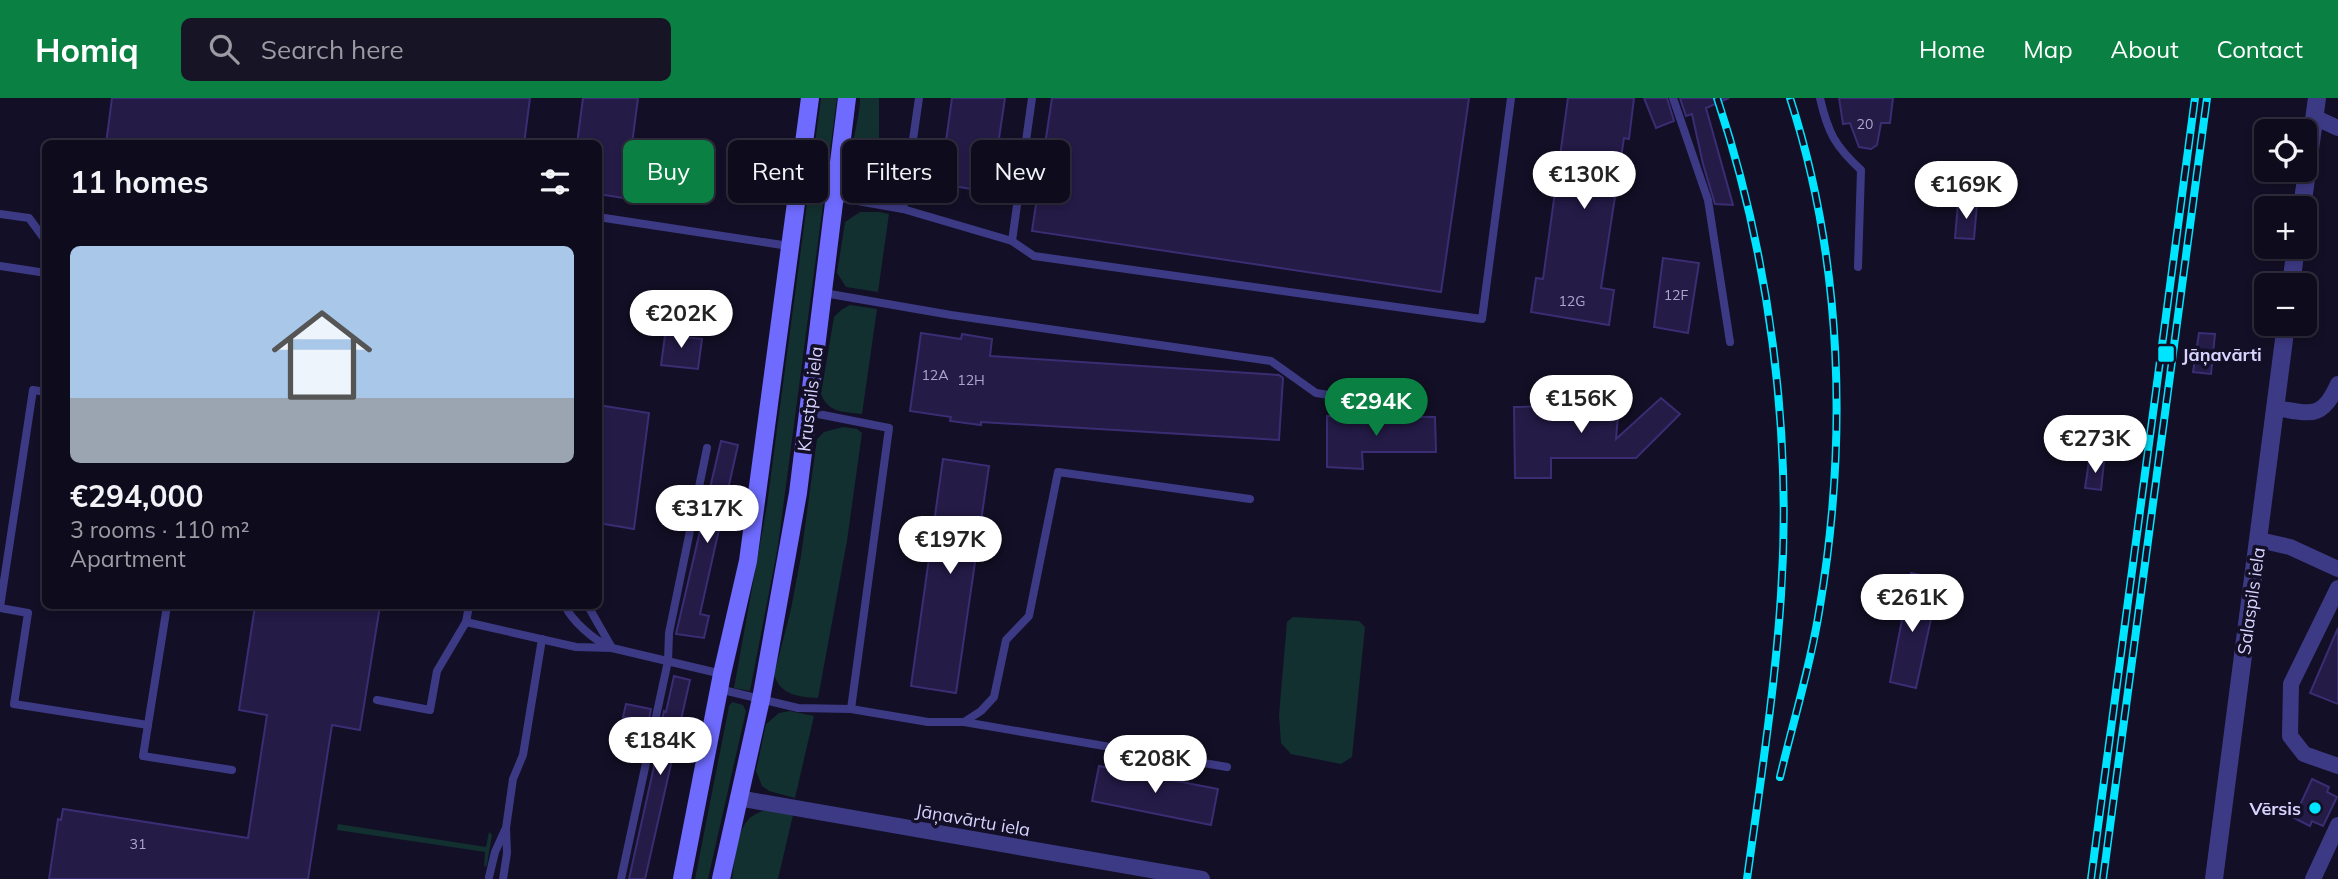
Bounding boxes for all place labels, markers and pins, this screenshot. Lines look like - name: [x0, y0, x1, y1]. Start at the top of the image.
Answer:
- pin: €130K: [1535, 152, 1633, 211]
- pin: €169K: [1917, 162, 2015, 221]
- pin: €202K: [632, 290, 730, 350]
- place label: Jāņavārti: [2182, 343, 2262, 366]
- marker: Jāņavārti: [2156, 344, 2176, 364]
- pin: €156K: [1532, 376, 1630, 435]
- pin: €294K: [1327, 378, 1425, 438]
- pin: €273K: [2046, 416, 2144, 475]
- pin: €317K: [658, 486, 756, 545]
- pin: €197K: [901, 517, 999, 576]
- pin: €261K: [1863, 574, 1961, 634]
- pin: €184K: [611, 718, 709, 777]
- pin: €208K: [1106, 736, 1204, 795]
- place label: Vērsis: [2249, 797, 2301, 820]
- marker: Vērsis: [2307, 800, 2323, 816]

